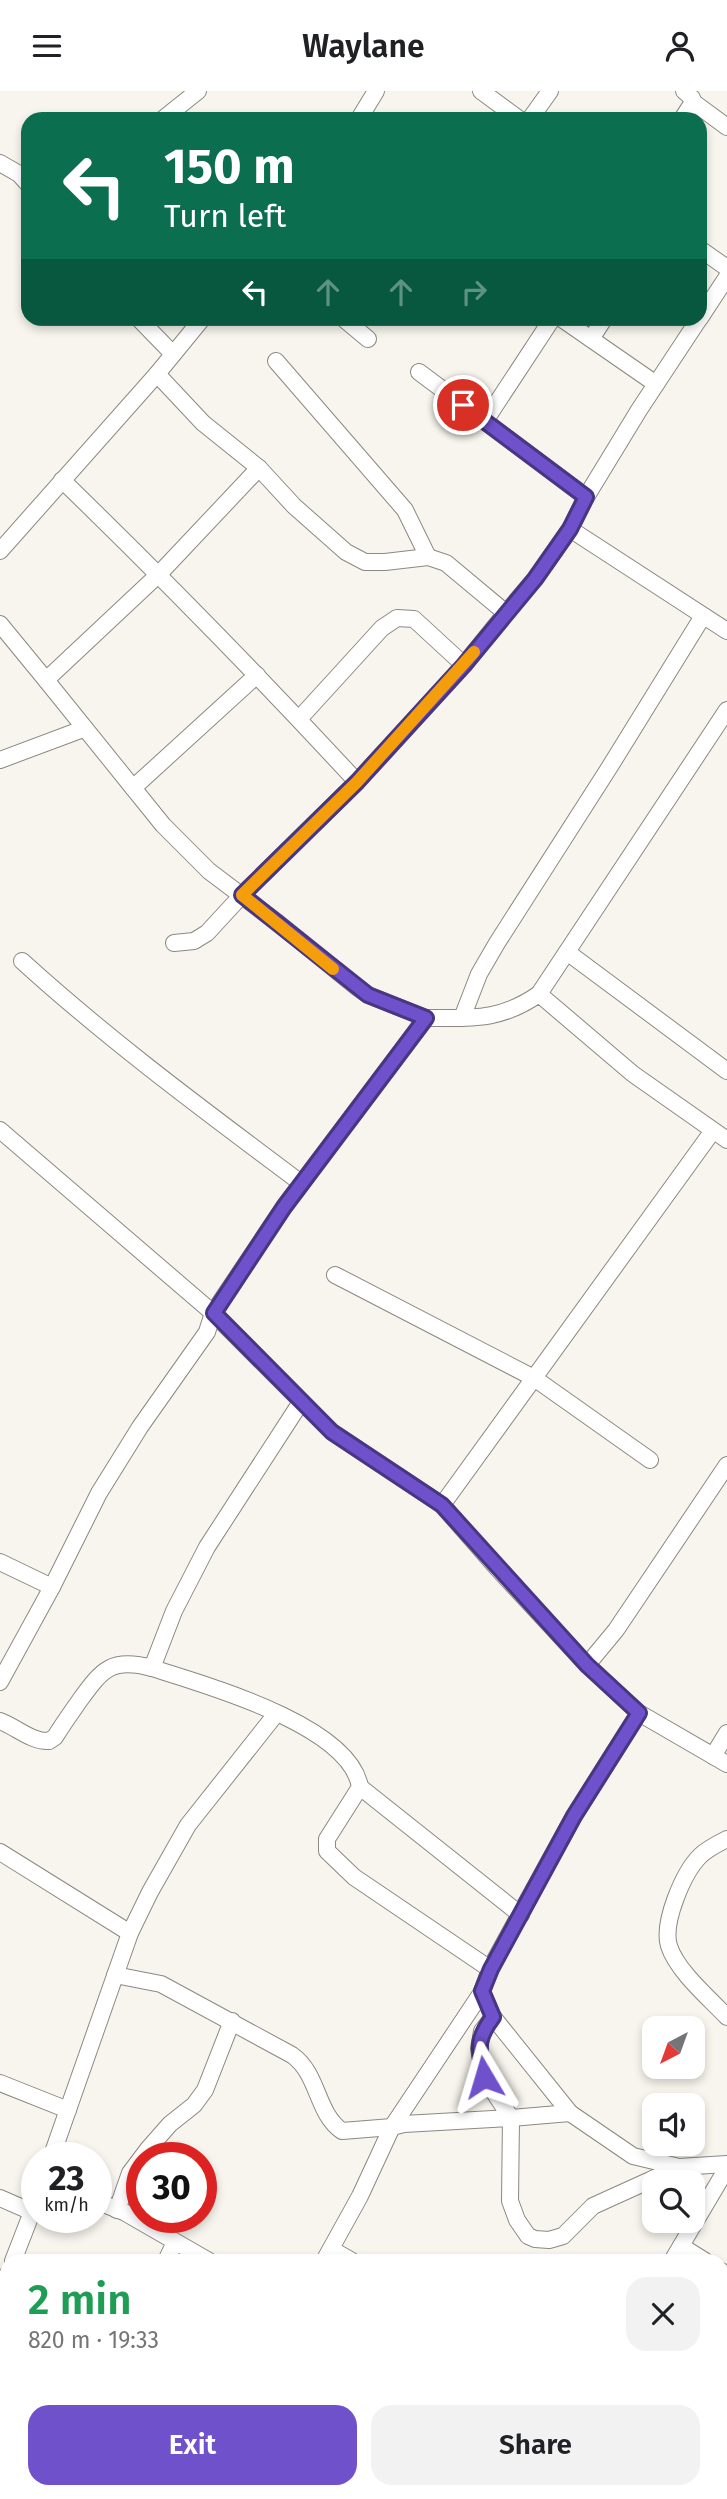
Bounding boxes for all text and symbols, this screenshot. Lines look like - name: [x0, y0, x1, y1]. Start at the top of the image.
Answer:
- icon: menu: [28, 27, 66, 65]
- text: Waylane: [302, 27, 425, 65]
- icon: person: [661, 27, 699, 65]
- text: 150 m: [164, 137, 295, 196]
- icon: left: [49, 140, 140, 231]
- text: Turn left: [164, 197, 286, 235]
- icon: left: [236, 273, 274, 311]
- icon: ahead: [309, 273, 347, 311]
- icon: ahead: [382, 273, 420, 311]
- icon: right: [455, 273, 493, 311]
- pin: [433, 375, 493, 435]
- icon: arrive: [444, 386, 482, 424]
- north arrow: [642, 2016, 705, 2079]
- map controls: [642, 2016, 705, 2233]
- position arrow: [447, 2040, 521, 2114]
- button: sound: [642, 2093, 705, 2156]
- speed limit sign: 30: [126, 2142, 217, 2233]
- text: 23: [48, 2157, 85, 2199]
- button: search: [642, 2170, 705, 2233]
- text: km/h: [44, 2194, 89, 2216]
- text: 2 min: [28, 2275, 132, 2325]
- button: close: [626, 2277, 700, 2351]
- text: 820 m · 19:33: [28, 2326, 159, 2354]
- button: Exit: [28, 2405, 357, 2485]
- button: Share: [371, 2405, 700, 2485]

